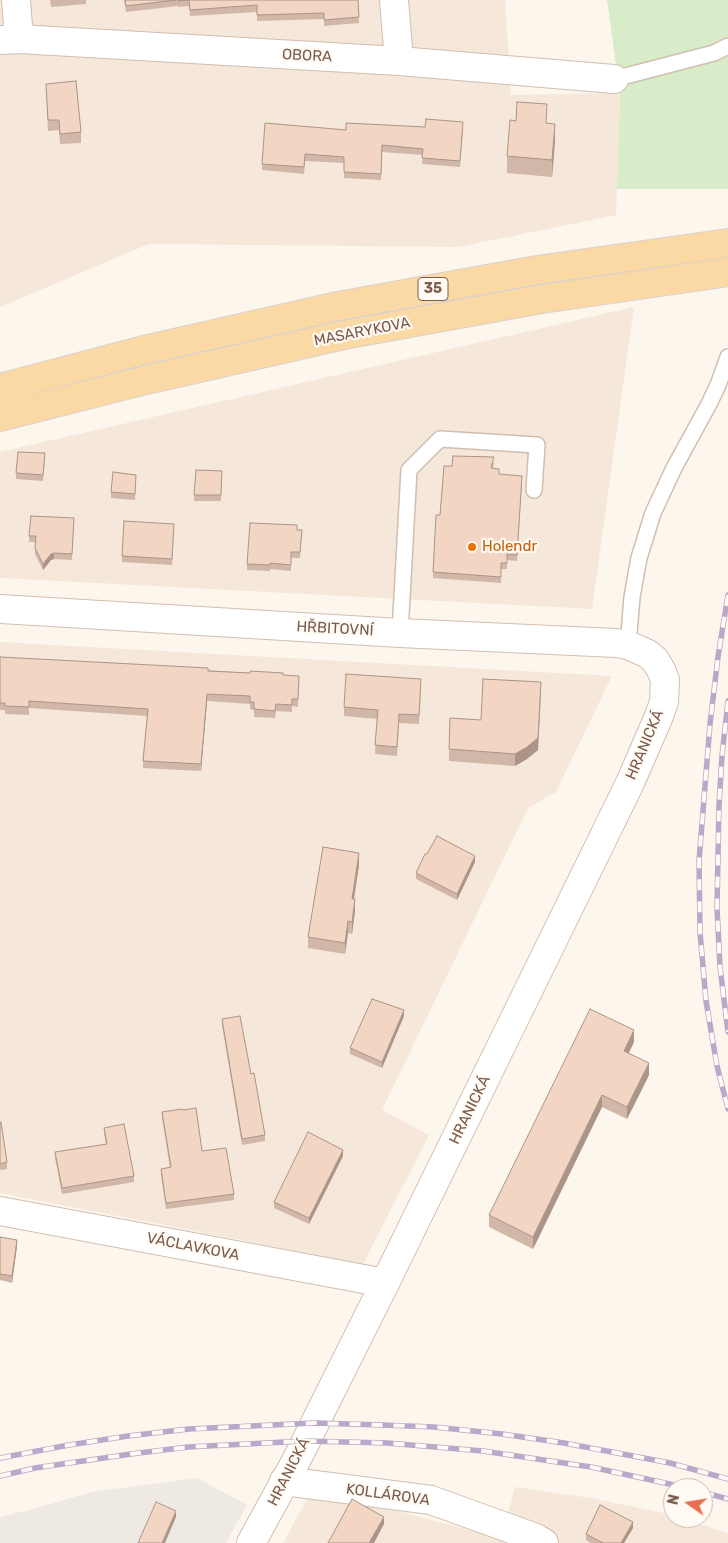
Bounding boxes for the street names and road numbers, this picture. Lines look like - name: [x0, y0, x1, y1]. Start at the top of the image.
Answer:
- street label: OBORA: [281, 46, 333, 66]
- road number: 35: [418, 278, 448, 300]
- street label: MASARYKOVA: [312, 314, 412, 350]
- street label: HŘBITOVNÍ: [296, 618, 374, 640]
- street label: HRANICKÁ: [622, 707, 668, 783]
- street label: HRANICKÁ: [446, 1073, 494, 1147]
- street label: VÁCLAVKOVA: [145, 1229, 241, 1265]
- street label: HRANICKÁ: [264, 1435, 314, 1509]
- street label: KOLLÁROVA: [345, 1480, 431, 1510]

